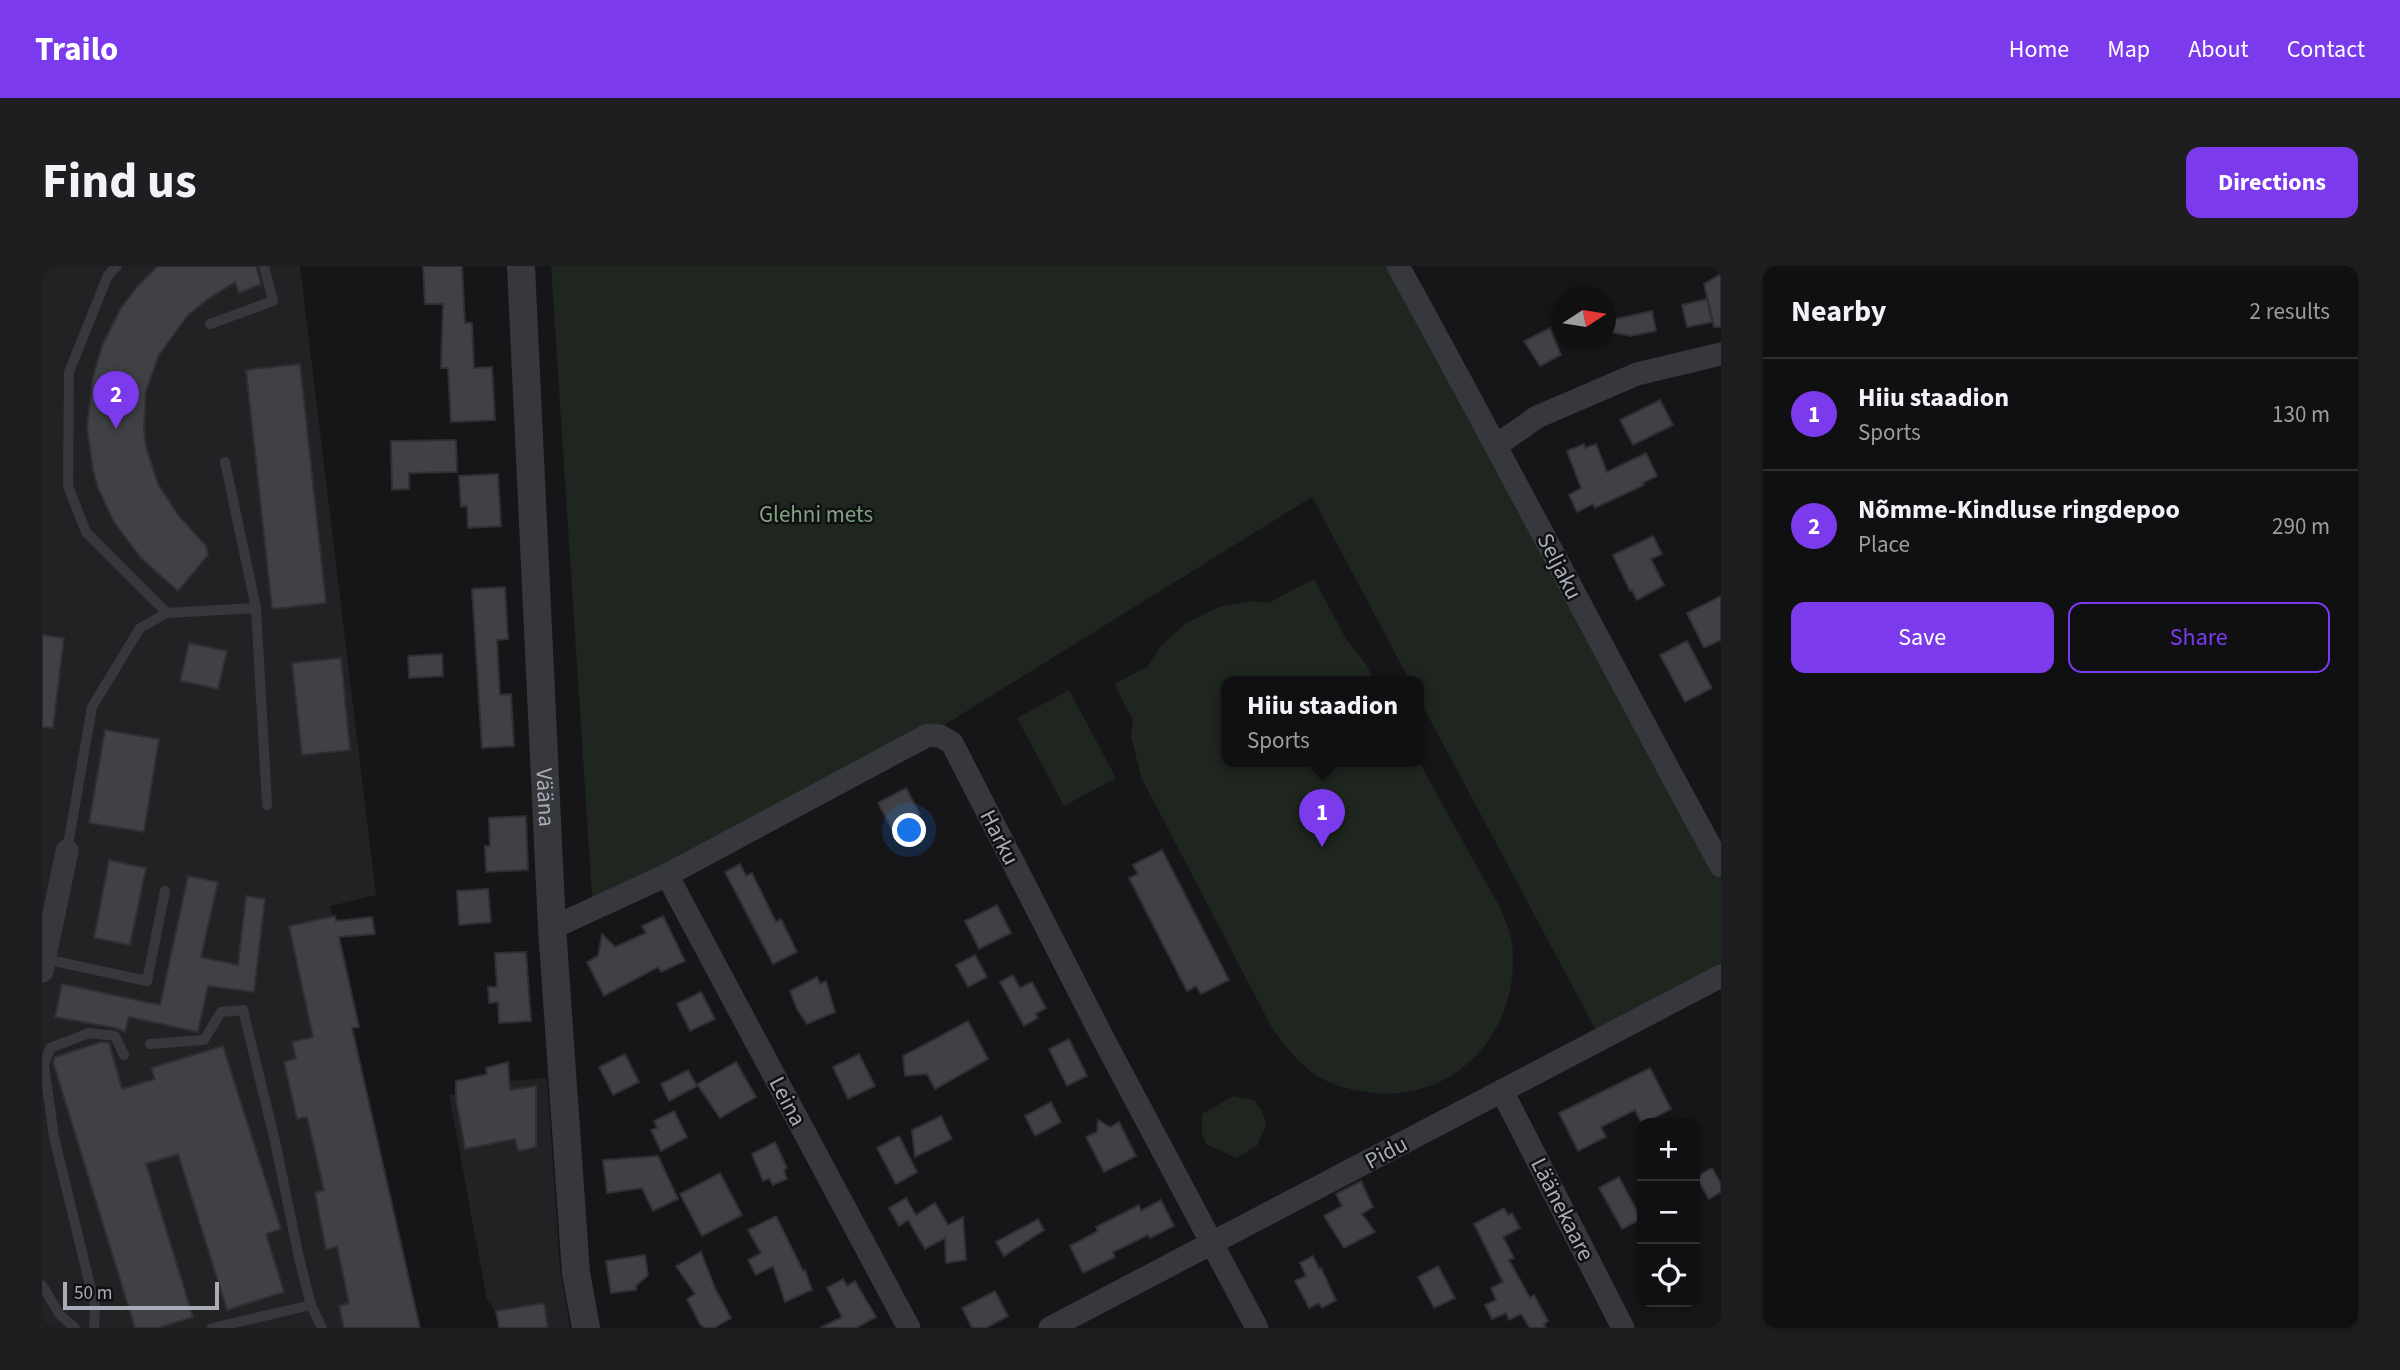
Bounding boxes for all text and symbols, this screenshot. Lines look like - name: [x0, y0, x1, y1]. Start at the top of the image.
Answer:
- text: Trailo: [35, 26, 118, 73]
- text: Home: [2009, 32, 2069, 67]
- text: Map: [2107, 32, 2150, 67]
- text: About: [2188, 32, 2249, 67]
- text: Contact: [2287, 32, 2365, 67]
- text: Find us: [42, 147, 197, 217]
- button: Directions: [2186, 147, 2358, 218]
- north arrow: [1553, 287, 1616, 350]
- text: Nearby: [1791, 290, 1886, 333]
- text: 2 results: [2250, 295, 2330, 328]
- pin: 2: [93, 371, 139, 429]
- text: Hiiu staadion: [1858, 379, 2009, 416]
- text: 1: [1808, 398, 1820, 431]
- text: 130 m: [2272, 398, 2330, 431]
- text: Sports: [1858, 416, 1921, 449]
- text: Nõmme-Kindluse ringdepoo: [1858, 491, 2180, 528]
- park label: Glehni mets: [759, 498, 873, 531]
- text: 2: [1808, 510, 1820, 543]
- text: 290 m: [2272, 510, 2330, 543]
- street label: Seljaku: [1529, 527, 1590, 605]
- text: Place: [1858, 528, 1910, 561]
- button: Save: [1791, 602, 2054, 673]
- button: Share: [2068, 602, 2330, 673]
- popup: [1221, 676, 1424, 767]
- text: Hiiu staadion: [1247, 687, 1398, 724]
- text: Sports: [1247, 724, 1310, 757]
- street label: Vääna: [528, 767, 563, 828]
- pin: 1: [1299, 789, 1345, 847]
- street label: Harku: [972, 804, 1027, 871]
- your location: [892, 813, 926, 847]
- street label: Leina: [761, 1070, 814, 1132]
- map controls: [1637, 1118, 1700, 1307]
- button: +: [1637, 1118, 1700, 1181]
- street label: Pidu: [1359, 1128, 1413, 1177]
- street label: Läänekaare: [1522, 1152, 1603, 1267]
- button: −: [1637, 1181, 1700, 1244]
- button: locate: [1637, 1244, 1700, 1307]
- scale bar: [63, 1279, 219, 1311]
- text: 50 m: [74, 1280, 112, 1307]

